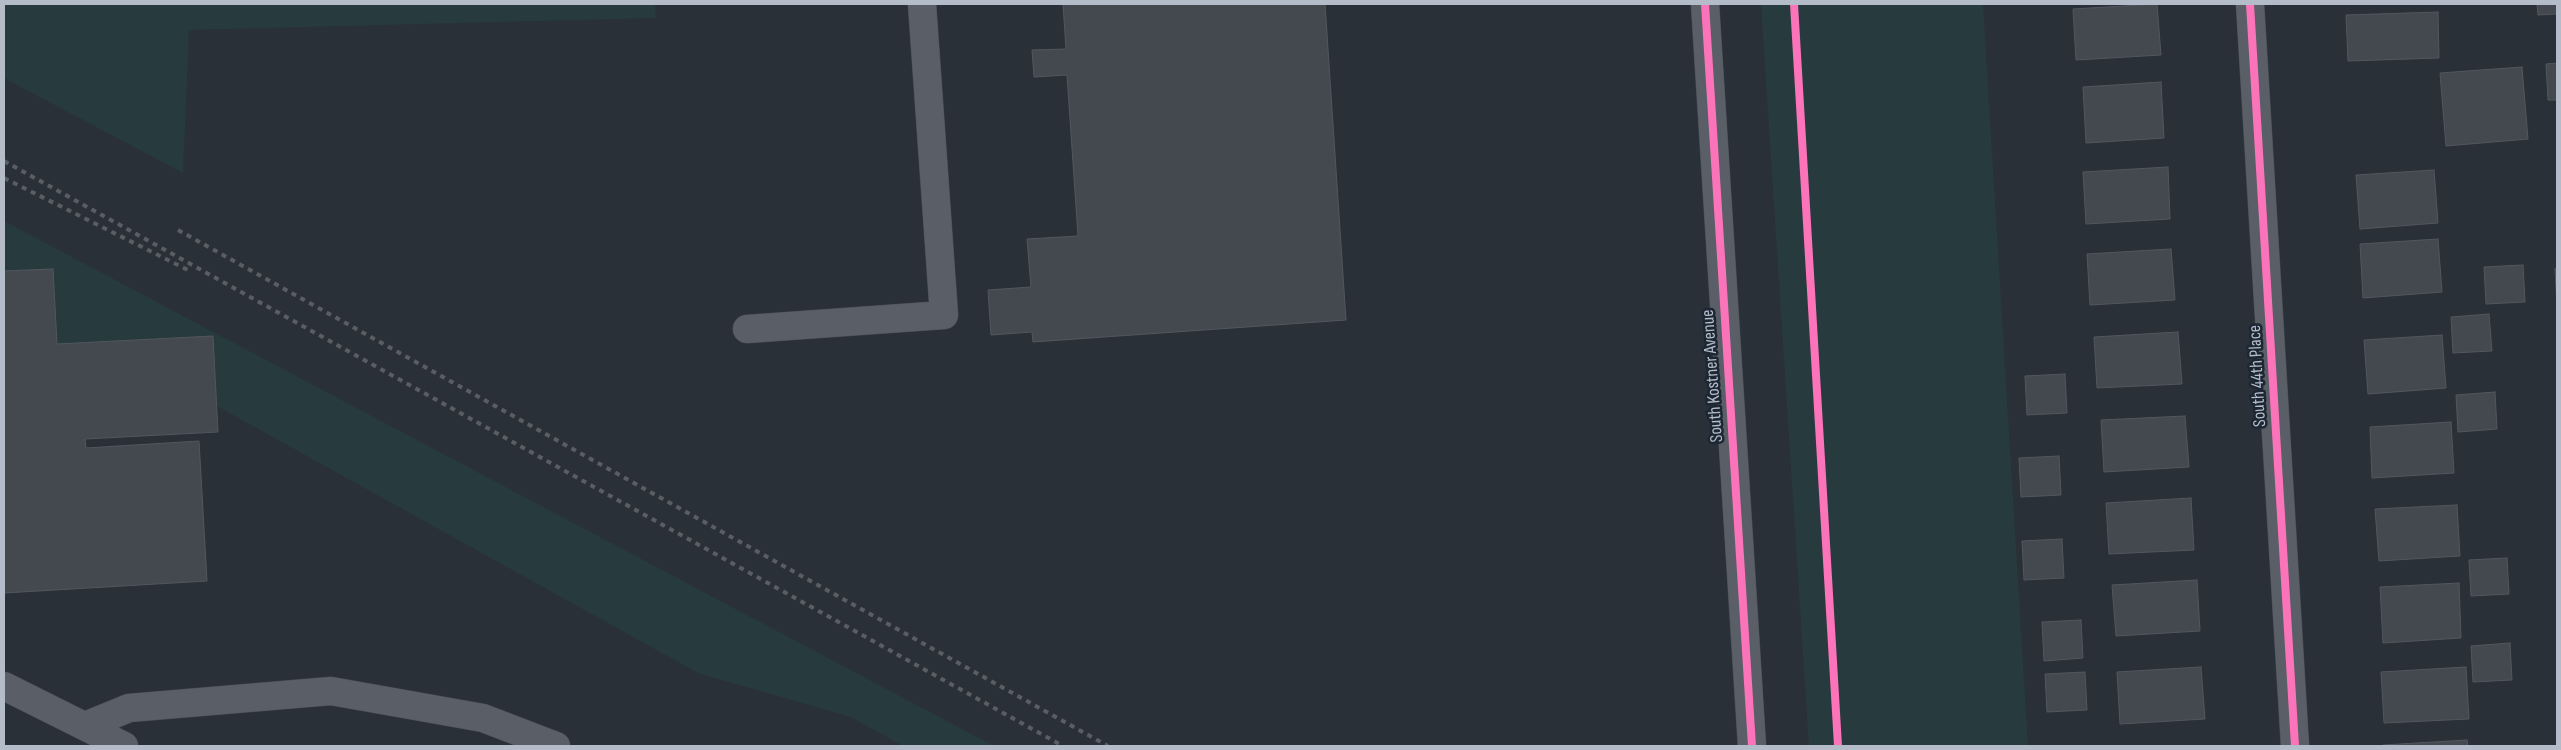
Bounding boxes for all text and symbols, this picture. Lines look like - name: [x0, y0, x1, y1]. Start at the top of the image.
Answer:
- street label: South Kostner Avenue: [1698, 309, 1728, 443]
- street label: South 44th Place: [2245, 324, 2271, 428]

